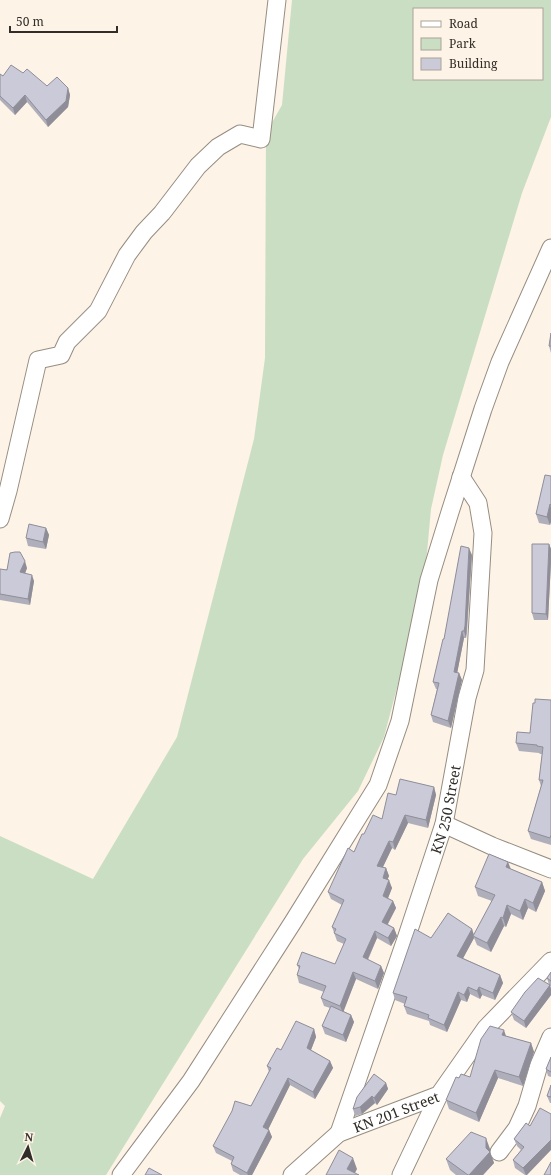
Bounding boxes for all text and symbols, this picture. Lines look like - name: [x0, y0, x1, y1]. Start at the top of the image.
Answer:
- scale bar: [10, 8, 117, 34]
- legend: [413, 8, 543, 80]
- text: 50 m: [16, 13, 44, 30]
- text: Road: [449, 15, 479, 32]
- text: Park: [449, 35, 477, 52]
- text: Building: [449, 55, 498, 72]
- street label: KN 250 Street: [425, 763, 464, 856]
- street label: KN 201 Street: [350, 1086, 442, 1136]
- north arrow: [8, 1127, 48, 1167]
- text: N: [24, 1129, 34, 1144]

